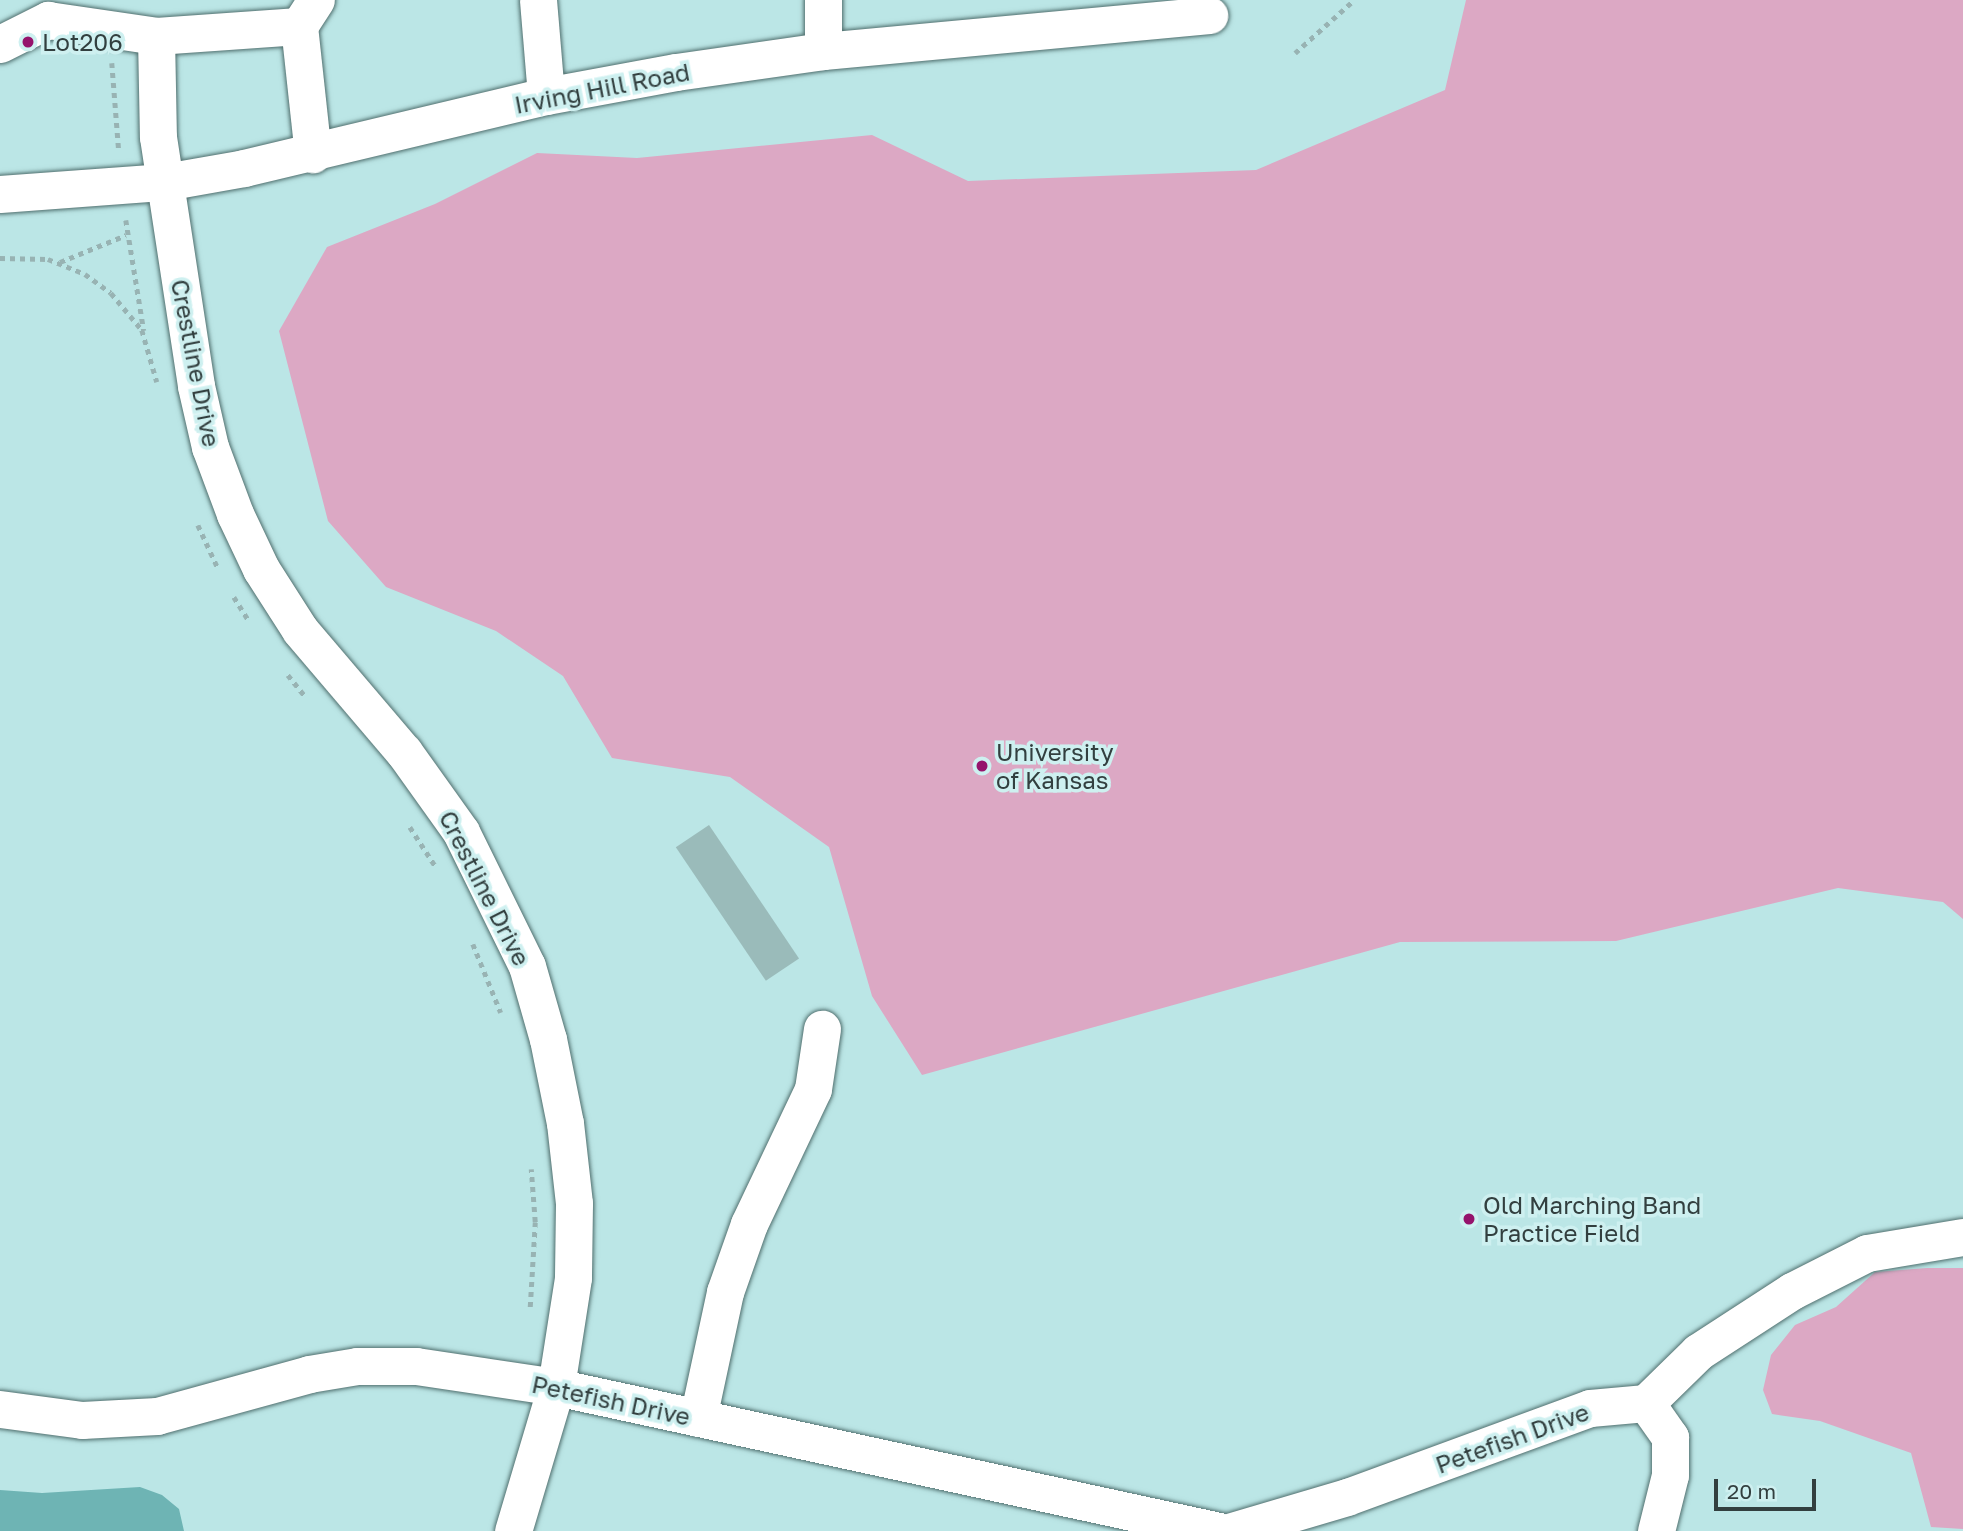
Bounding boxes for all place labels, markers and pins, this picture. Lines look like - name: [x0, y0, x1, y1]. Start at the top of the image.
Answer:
- place label: Lot206: [42, 28, 123, 56]
- marker: Lot206: [20, 34, 36, 50]
- place label: University of Kansas: [996, 738, 1114, 794]
- marker: University of Kansas: [974, 758, 990, 774]
- place label: Old Marching Band Practice Field: [1483, 1191, 1701, 1247]
- marker: Old Marching Band Practice Field: [1461, 1211, 1477, 1227]

